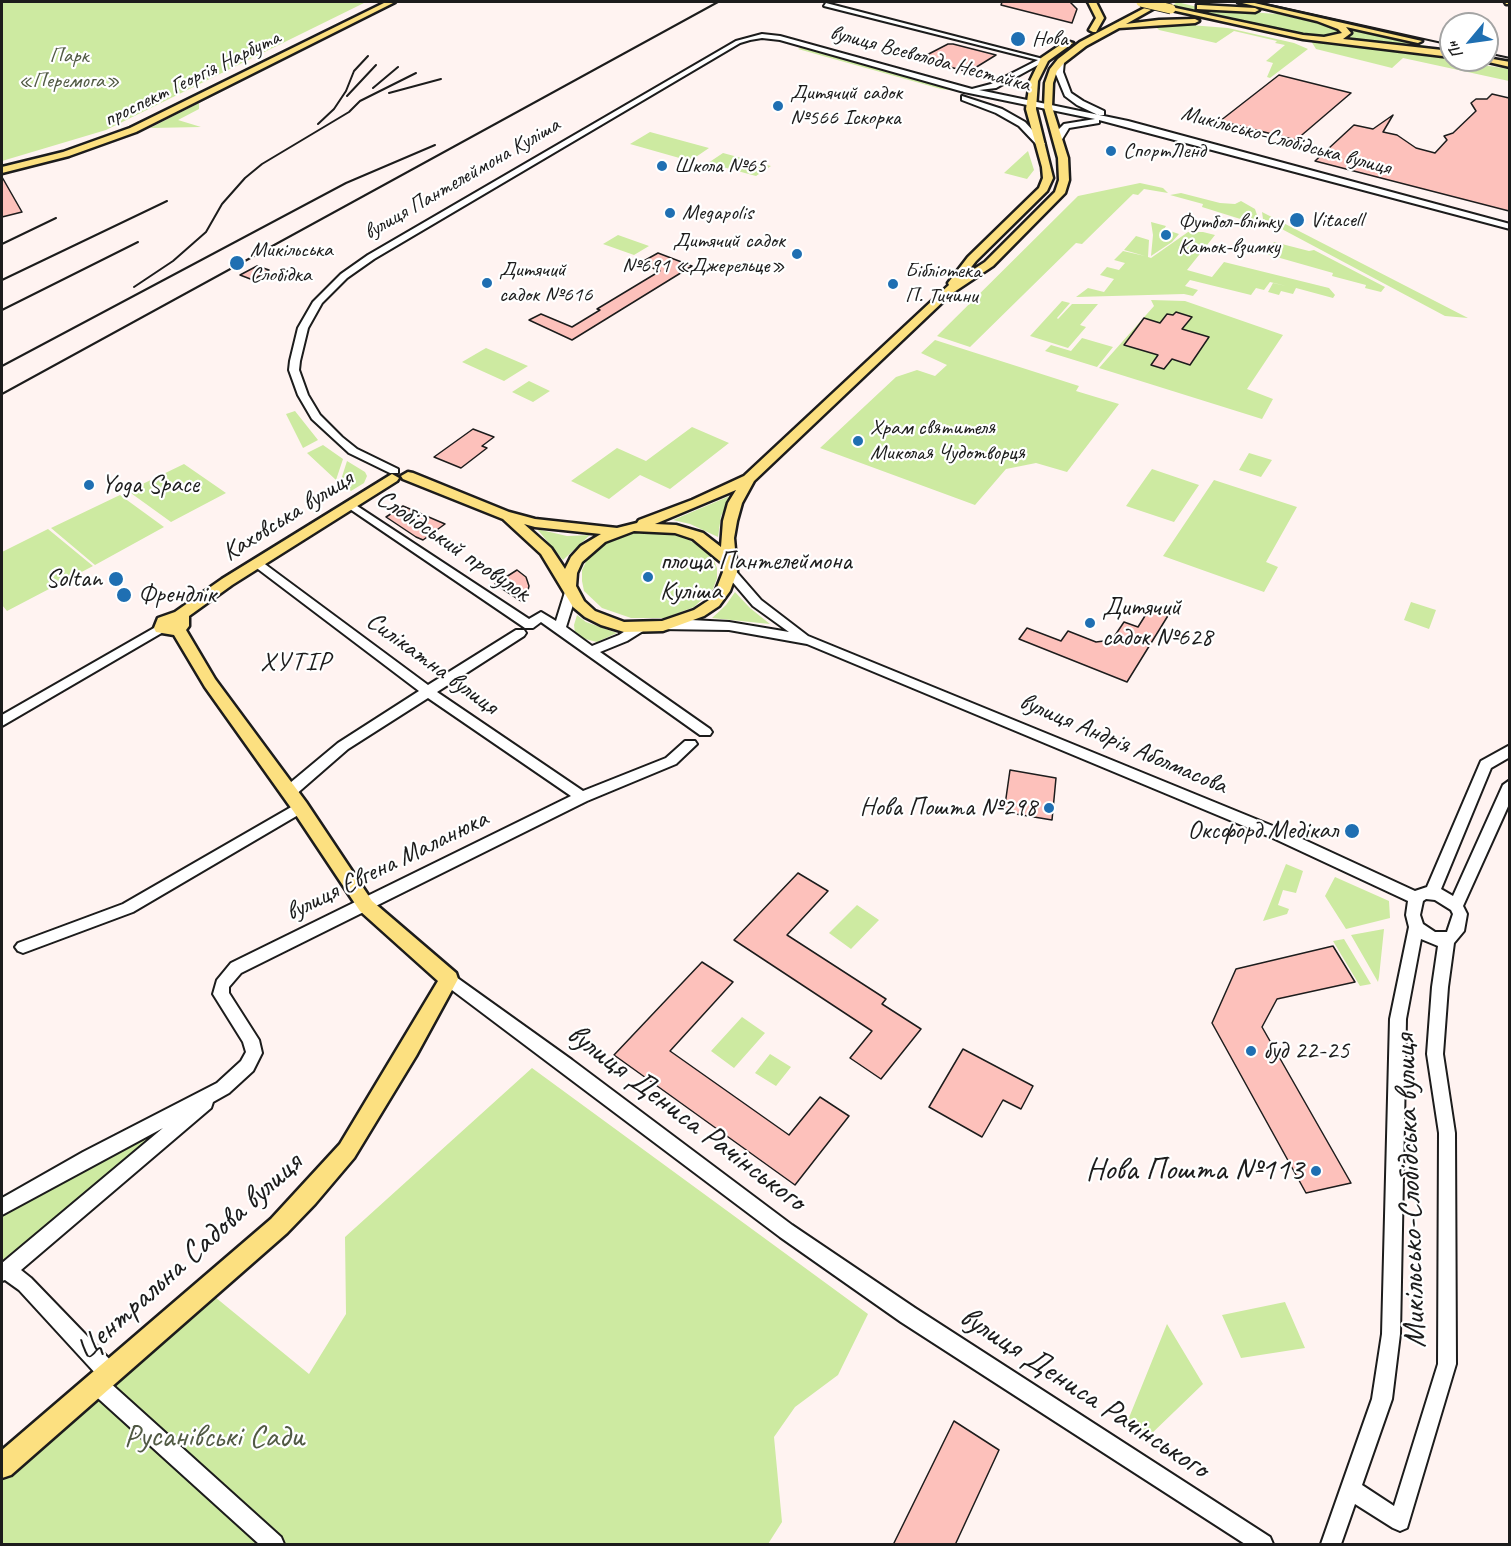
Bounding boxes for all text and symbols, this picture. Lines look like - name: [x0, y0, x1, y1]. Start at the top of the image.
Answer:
- north arrow: [1439, 12, 1499, 72]
- street label: вулиця Всеволода Нестайка: [827, 20, 1033, 98]
- street label: проспект Георгія Нарбута: [99, 25, 285, 133]
- place label: Нова: [1032, 26, 1068, 52]
- marker: Нова: [1009, 30, 1027, 48]
- text: Пн: [1442, 38, 1468, 62]
- park label: Парк «Перемога»: [18, 43, 120, 94]
- place label: Дитячий садок №566 Іскорка: [790, 80, 902, 132]
- marker: Дитячий садок №566 Іскорка: [771, 99, 785, 113]
- street label: Микільсько-Слобідська вулиця: [1178, 100, 1394, 182]
- street label: вулиця Пантелеймона Куліша: [359, 112, 565, 246]
- place label: СпортЛенд: [1123, 138, 1206, 164]
- marker: СпортЛенд: [1104, 144, 1118, 158]
- place label: Школа №65: [674, 153, 766, 179]
- marker: Школа №65: [655, 159, 669, 173]
- place label: Megapolis: [682, 200, 753, 226]
- marker: Megapolis: [663, 206, 677, 220]
- place label: Vitacell: [1310, 207, 1363, 233]
- place label: Футбол-влітку Каток-взимку: [1178, 209, 1283, 260]
- marker: Vitacell: [1288, 211, 1306, 229]
- place label: Дитячий садок №691 «Джерельце»: [622, 228, 785, 280]
- marker: Футбол-влітку Каток-взимку: [1159, 228, 1173, 242]
- place label: Микільська Слобідка: [250, 237, 333, 288]
- marker: Дитячий садок №691 «Джерельце»: [790, 247, 804, 261]
- marker: Микільська Слобідка: [228, 254, 246, 272]
- place label: Дитячий садок №616: [499, 257, 592, 308]
- place label: Бібліотека П. Тичини: [905, 258, 981, 310]
- marker: Дитячий садок №616: [480, 276, 494, 290]
- marker: Бібліотека П. Тичини: [886, 277, 900, 291]
- place label: Храм святителя Миколая Чудотворця: [870, 415, 1025, 466]
- marker: Храм святителя Миколая Чудотворця: [851, 434, 865, 448]
- street label: Каховська вулиця: [217, 463, 359, 569]
- place label: Yoga Space: [101, 469, 199, 501]
- marker: Yoga Space: [82, 478, 96, 492]
- street label: Слобідський провулок: [370, 483, 536, 609]
- place label: площа Пантелеймона Куліша: [660, 546, 852, 608]
- place label: Soltan: [45, 563, 102, 595]
- marker: Soltan: [107, 570, 125, 588]
- marker: площа Пантелеймона Куліша: [641, 570, 655, 584]
- place label: Френдлік: [138, 579, 216, 611]
- marker: Френдлік: [115, 586, 133, 604]
- place label: Дитячий садок №628: [1102, 592, 1212, 654]
- street label: Силікатна вулиця: [360, 606, 504, 722]
- marker: Дитячий садок №628: [1083, 616, 1097, 630]
- district label: ХУТІР: [260, 647, 332, 679]
- street label: вулиця Андрія Аболмасова: [1015, 686, 1231, 802]
- place label: Нова Пошта №298: [860, 792, 1037, 824]
- marker: Нова Пошта №298: [1042, 801, 1056, 815]
- street label: вулиця Євгена Маланюка: [281, 804, 493, 928]
- place label: Оксфорд Медікал: [1188, 815, 1338, 847]
- marker: Оксфорд Медікал: [1343, 822, 1361, 840]
- street label: вулиця Дениса Рачінського: [559, 1016, 813, 1220]
- street label: Микільсько-Слобідська вулиця: [1386, 1033, 1436, 1349]
- place label: буд 22-25: [1263, 1035, 1349, 1067]
- marker: буд 22-25: [1244, 1044, 1258, 1058]
- street label: Центральна Садова вулиця: [67, 1145, 311, 1369]
- place label: Нова Пошта №113: [1086, 1152, 1304, 1190]
- marker: Нова Пошта №113: [1309, 1164, 1323, 1178]
- street label: вулиця Дениса Рачінського: [952, 1298, 1216, 1488]
- park label: Русанівські Сади: [124, 1419, 304, 1457]

